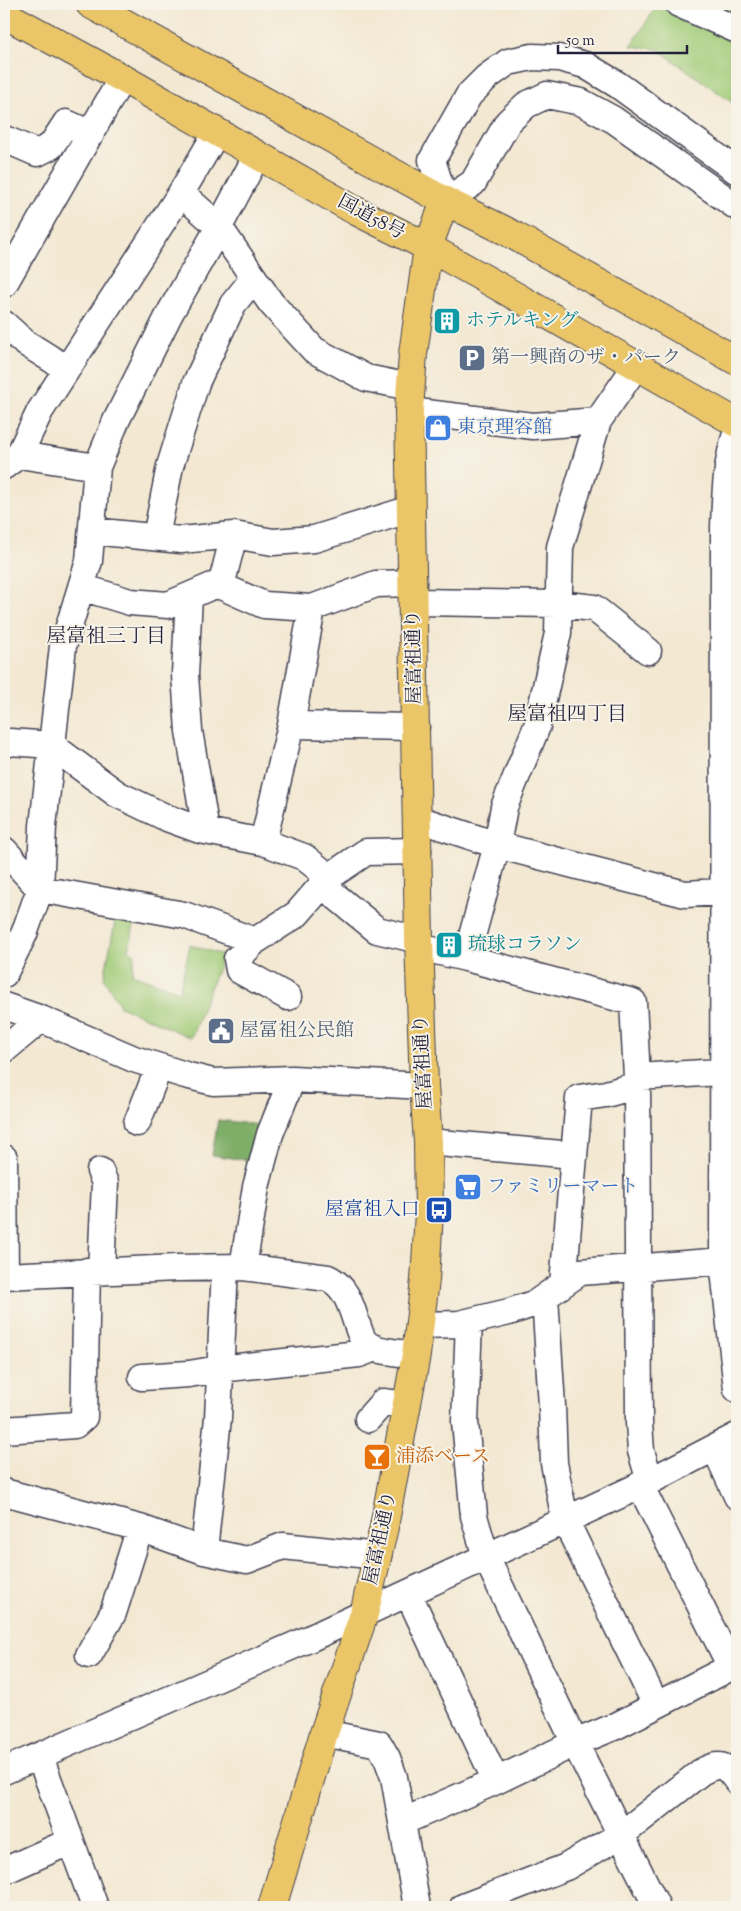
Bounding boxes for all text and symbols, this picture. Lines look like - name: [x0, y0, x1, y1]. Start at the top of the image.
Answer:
- scale bar: [558, 22, 687, 54]
- text: 50 m: [565, 31, 595, 52]
- street label: 国道58号: [332, 189, 410, 247]
- building icon: ホテルキング: [432, 306, 462, 336]
- place label: ホテルキング: [466, 308, 578, 335]
- parking icon: 第一興商のザ・パーク: [457, 343, 487, 373]
- place label: 第一興商のザ・パーク: [491, 345, 681, 372]
- shop icon: 東京理容館: [423, 413, 453, 443]
- place label: 東京理容館: [457, 415, 552, 442]
- street label: 屋富祖通り: [401, 609, 429, 705]
- district label: 屋富祖三丁目: [46, 623, 166, 652]
- district label: 屋富祖四丁目: [507, 701, 627, 730]
- building icon: 琉球コラソン: [434, 930, 464, 960]
- place label: 琉球コラソン: [468, 932, 582, 959]
- street label: 屋富祖通り: [408, 1014, 440, 1110]
- public building icon: 屋冨祖公民館: [206, 1016, 236, 1046]
- place label: 屋冨祖公民館: [240, 1018, 354, 1045]
- supermarket icon: ファミリーマート: [453, 1172, 483, 1202]
- place label: ファミリーマート: [487, 1174, 639, 1201]
- bus stop icon: 屋富祖入口: [424, 1195, 454, 1225]
- place label: 屋富祖入口: [325, 1197, 420, 1224]
- bar icon: 浦添ベース: [362, 1442, 392, 1472]
- place label: 浦添ベース: [396, 1444, 490, 1471]
- street label: 屋富祖通り: [358, 1489, 404, 1587]

